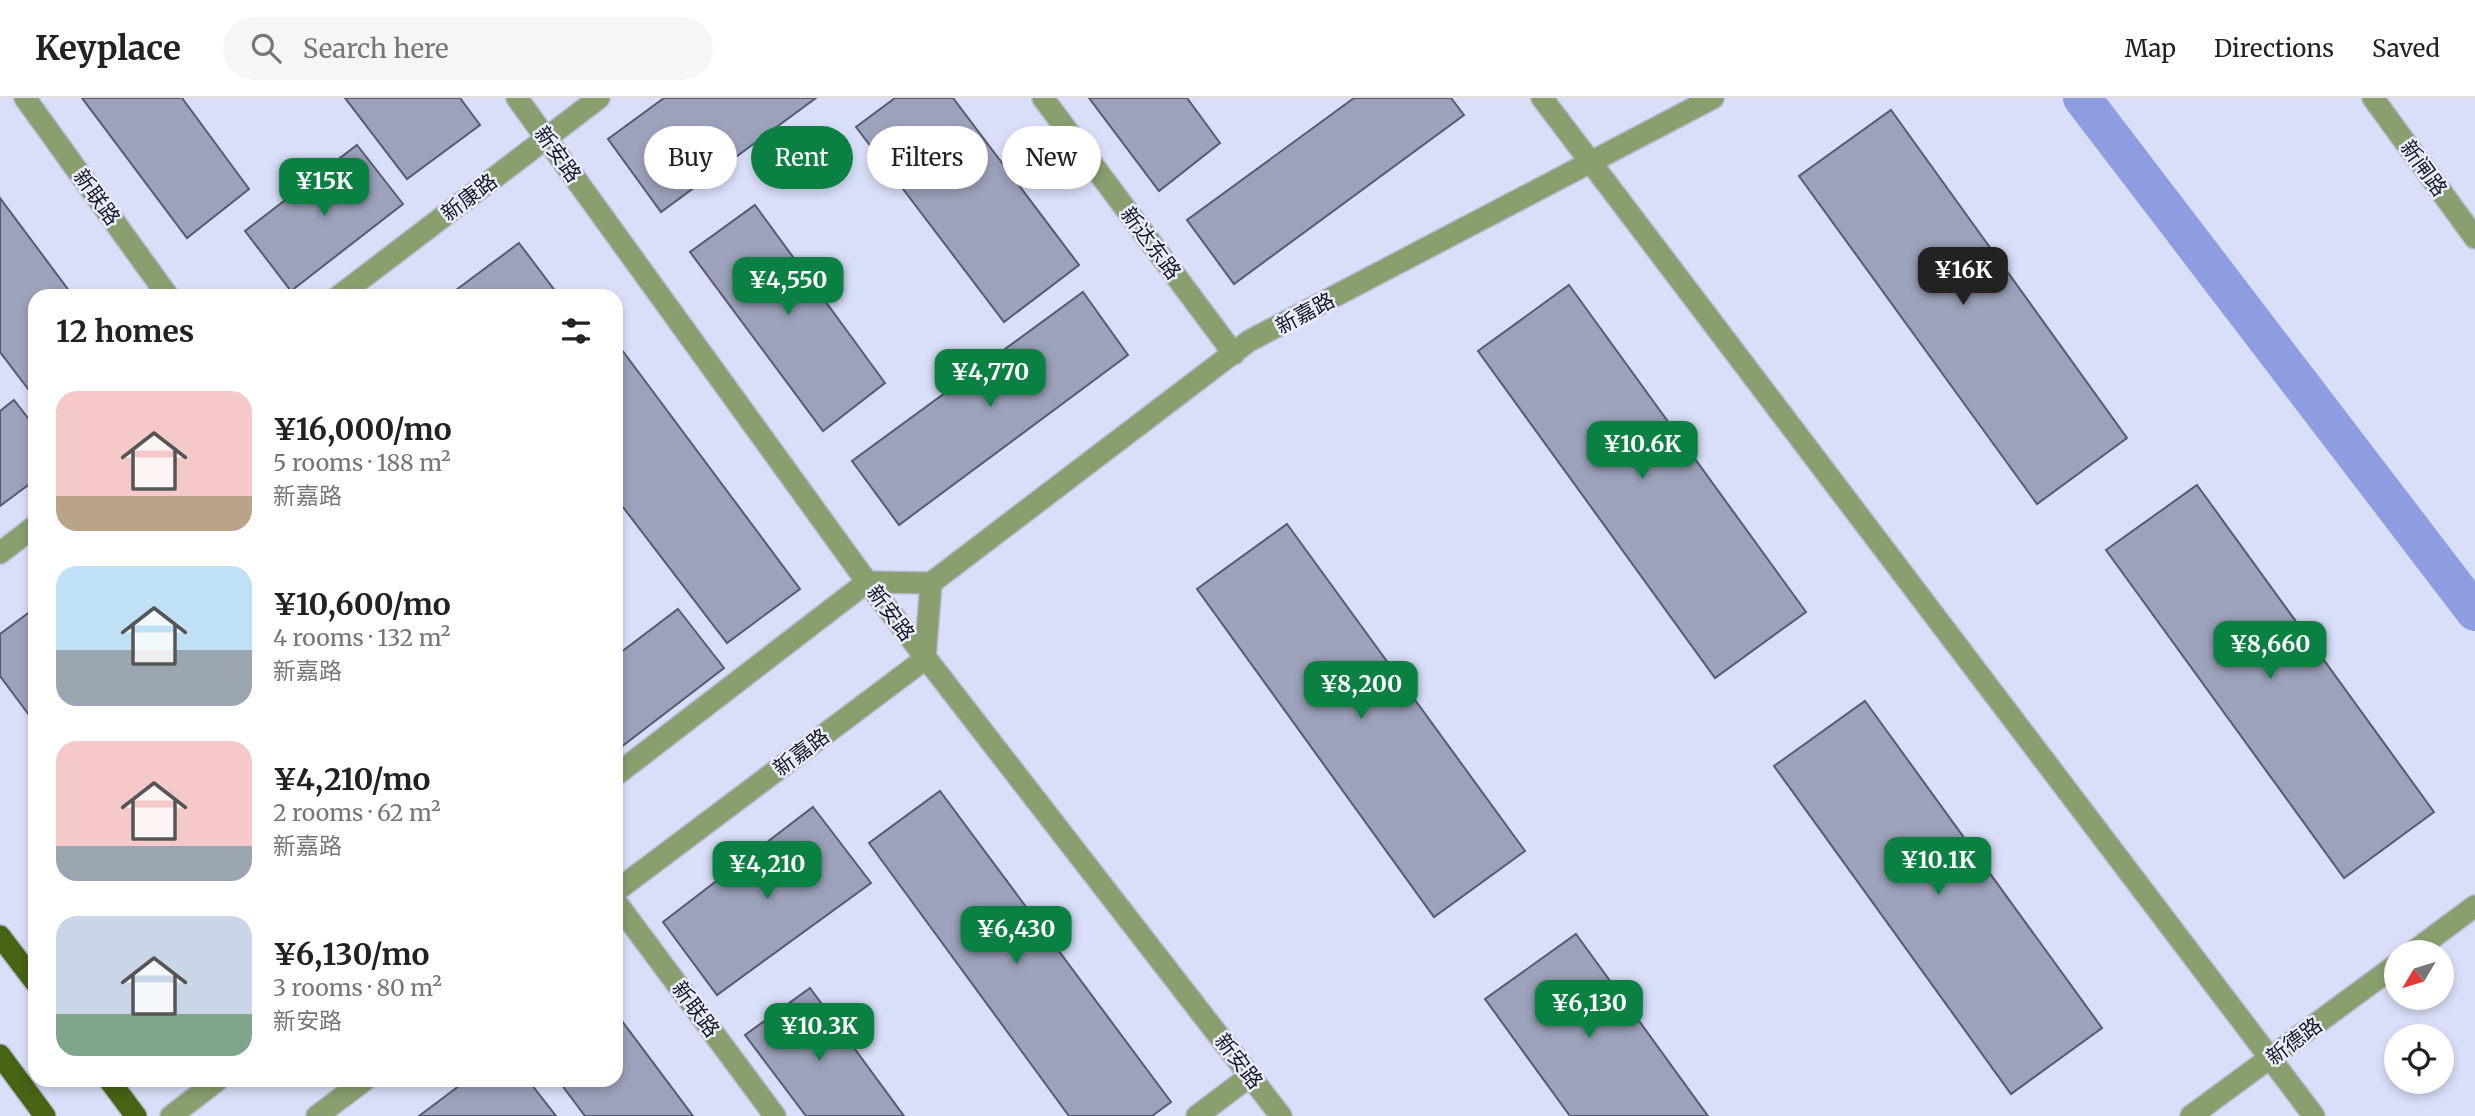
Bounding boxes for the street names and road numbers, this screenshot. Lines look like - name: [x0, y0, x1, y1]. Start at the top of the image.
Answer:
- street label: 新安路: [529, 121, 587, 187]
- street label: 新闸路: [2395, 135, 2453, 201]
- street label: 新联路: [68, 164, 126, 230]
- street label: 新康路: [436, 167, 502, 227]
- street label: 新达东路: [1115, 201, 1187, 285]
- street label: 新嘉路: [1271, 286, 1339, 340]
- street label: 新安路: [861, 580, 921, 646]
- street label: 新嘉路: [768, 722, 834, 782]
- street label: 新联路: [666, 976, 726, 1042]
- street label: 新德路: [2261, 1011, 2327, 1071]
- street label: 新安路: [1209, 1028, 1269, 1094]

